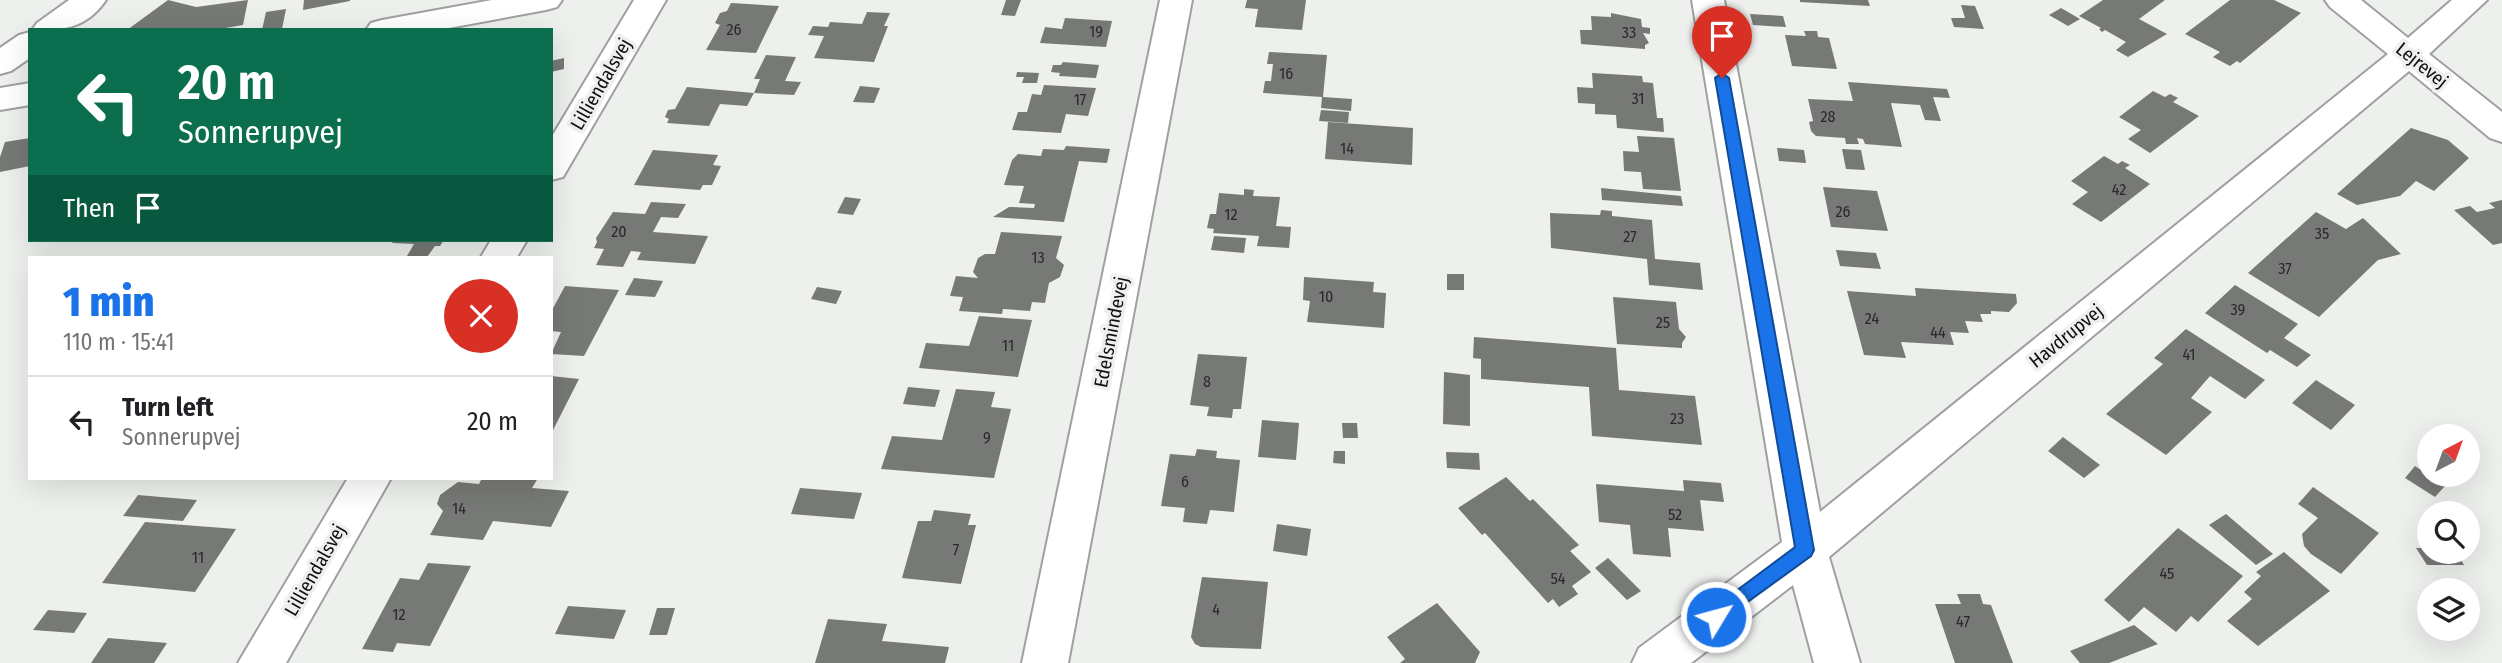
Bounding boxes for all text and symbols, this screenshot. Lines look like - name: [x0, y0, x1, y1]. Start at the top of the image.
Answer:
- pin: [1692, 6, 1752, 78]
- icon: arrive: [1703, 17, 1741, 55]
- house number: 26: [727, 20, 742, 39]
- house number: 19: [1089, 22, 1103, 41]
- house number: 33: [1622, 23, 1636, 42]
- street label: Lilliendalsvej: [566, 34, 636, 134]
- street label: Lejrevej: [2391, 37, 2453, 93]
- text: 20 m: [178, 53, 275, 112]
- icon: left: [63, 56, 154, 147]
- house number: 16: [1279, 64, 1293, 83]
- house number: 31: [1631, 89, 1645, 108]
- house number: 17: [1074, 90, 1087, 109]
- house number: 28: [1820, 107, 1836, 126]
- text: Sonnerupvej: [178, 113, 343, 151]
- house number: 14: [1340, 139, 1354, 158]
- house number: 42: [2112, 180, 2126, 199]
- icon: arrive: [129, 189, 167, 227]
- text: Then: [63, 193, 115, 224]
- house number: 26: [1836, 202, 1851, 221]
- house number: 12: [1224, 205, 1238, 224]
- house number: 20: [611, 222, 627, 241]
- house number: 35: [2315, 224, 2329, 243]
- house number: 27: [1623, 227, 1637, 246]
- house number: 13: [1031, 248, 1045, 267]
- house number: 37: [2278, 259, 2292, 278]
- street label: Edelsmindevej: [1089, 274, 1133, 390]
- text: 1 min: [63, 277, 154, 327]
- button: close: [444, 279, 518, 353]
- house number: 10: [1319, 287, 1333, 306]
- street label: Havdrupvej: [2024, 299, 2108, 373]
- house number: 39: [2231, 300, 2246, 319]
- house number: 24: [1865, 309, 1879, 328]
- house number: 25: [1656, 313, 1670, 332]
- house number: 44: [1930, 323, 1946, 342]
- text: 110 m · 15:41: [63, 328, 175, 356]
- house number: 11: [1002, 336, 1014, 355]
- house number: 41: [2182, 345, 2196, 364]
- house number: 8: [1203, 372, 1211, 391]
- text: Turn left: [122, 392, 214, 423]
- icon: left: [63, 403, 101, 441]
- text: 20 m: [467, 406, 518, 437]
- house number: 23: [1670, 409, 1684, 428]
- text: Sonnerupvej: [122, 423, 241, 451]
- north arrow: [2417, 424, 2480, 486]
- map controls: [2417, 424, 2480, 641]
- house number: 9: [983, 428, 991, 447]
- house number: 6: [1181, 472, 1189, 491]
- house number: 14: [452, 499, 466, 518]
- button: search: [2417, 501, 2480, 564]
- house number: 52: [1668, 505, 1682, 524]
- street label: Lilliendalsvej: [280, 520, 350, 620]
- house number: 7: [953, 540, 960, 559]
- house number: 11: [192, 548, 204, 567]
- house number: 45: [2160, 564, 2174, 583]
- house number: 54: [1550, 569, 1566, 588]
- button: layers: [2417, 578, 2480, 641]
- position arrow: [1679, 580, 1753, 654]
- house number: 4: [1212, 600, 1220, 619]
- house number: 12: [392, 605, 406, 624]
- house number: 47: [1956, 612, 1970, 631]

